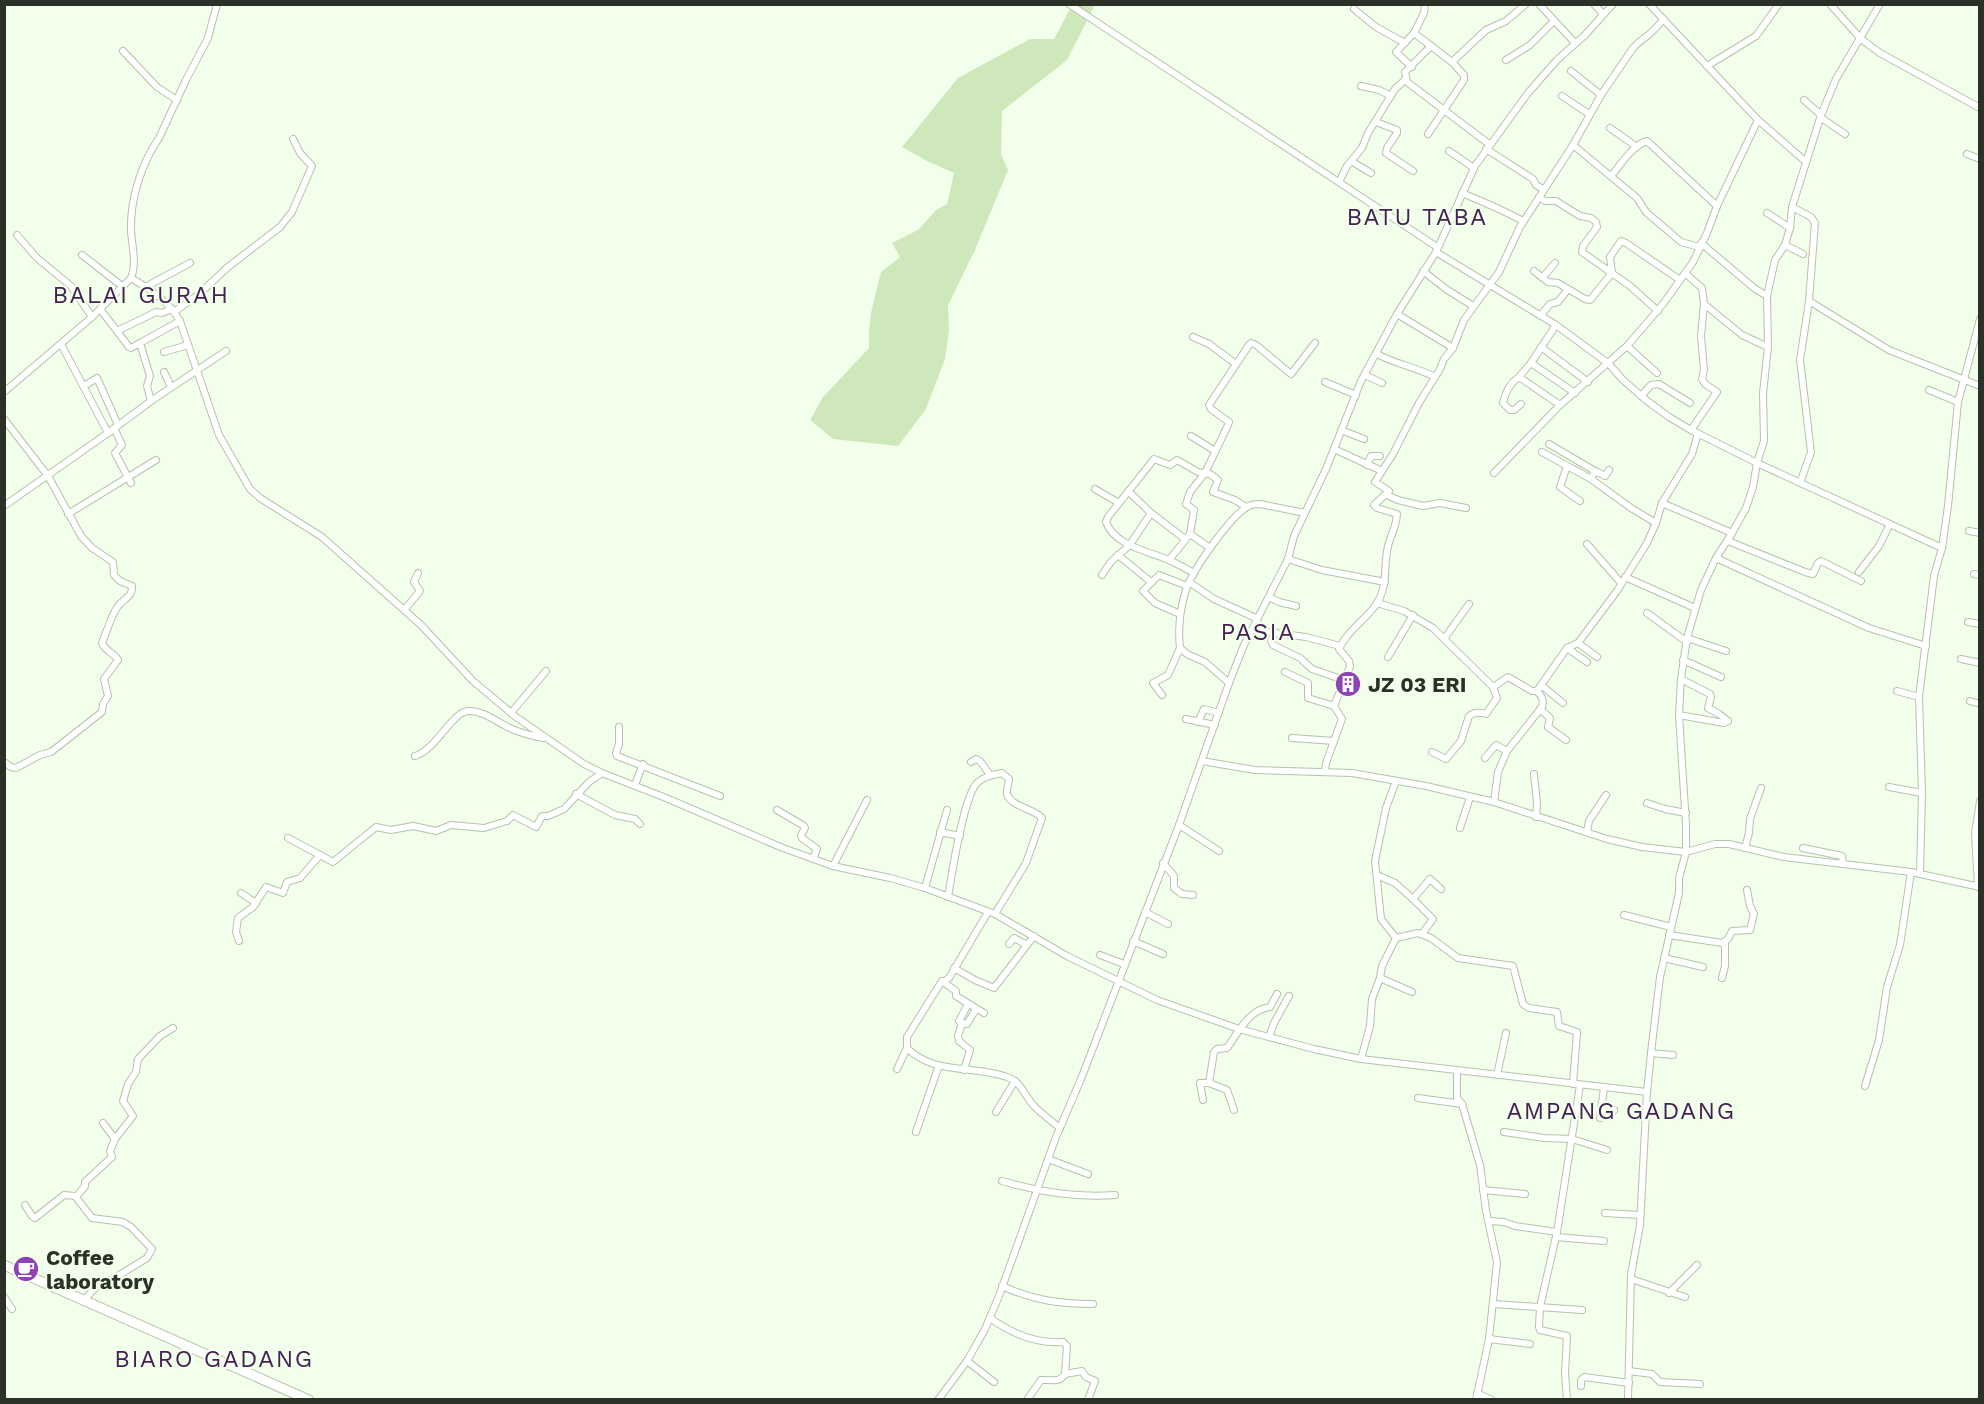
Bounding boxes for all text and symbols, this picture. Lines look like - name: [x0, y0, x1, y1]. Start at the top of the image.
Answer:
- district label: BATU TABA: [1346, 203, 1488, 231]
- district label: BALAI GURAH: [52, 281, 230, 309]
- district label: PASIA: [1221, 618, 1295, 646]
- building icon: JZ 03 ERI: [1333, 669, 1363, 699]
- place label: JZ 03 ERI: [1368, 672, 1467, 697]
- district label: AMPANG GADANG: [1506, 1097, 1736, 1125]
- place label: Coffee laboratory: [46, 1245, 154, 1294]
- cafe icon: Coffee laboratory: [11, 1254, 41, 1284]
- district label: BIARO GADANG: [114, 1345, 314, 1373]

